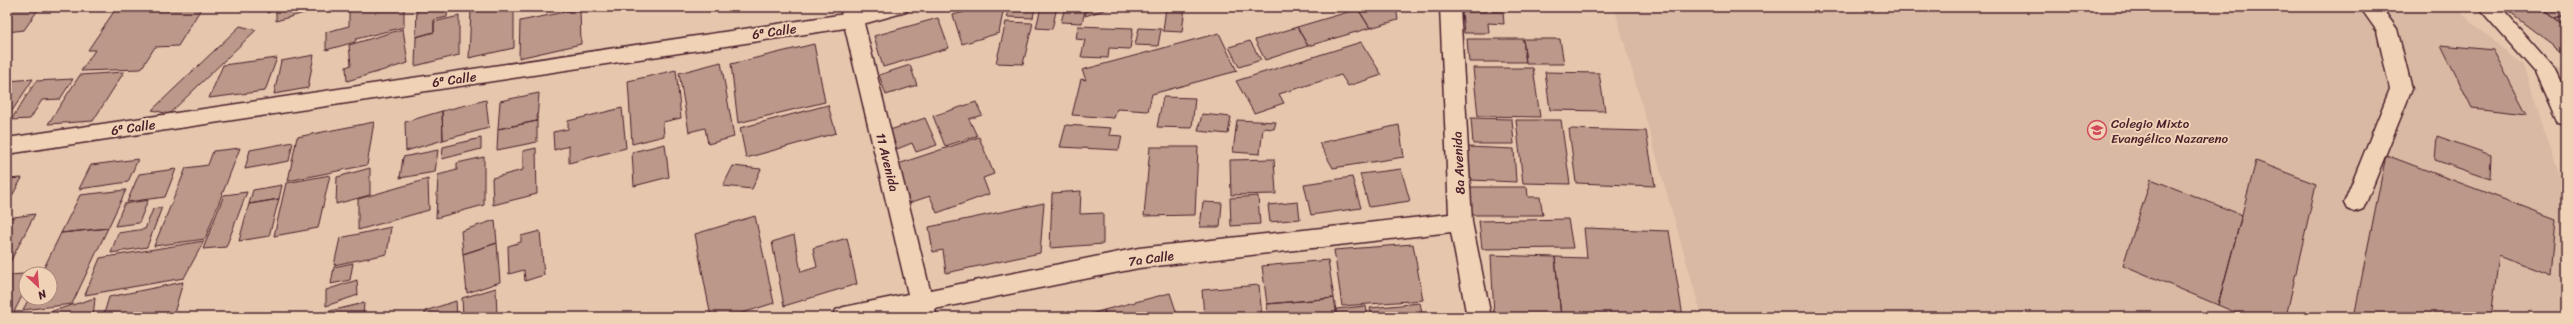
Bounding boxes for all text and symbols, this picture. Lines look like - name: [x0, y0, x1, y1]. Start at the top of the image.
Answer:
- street label: 6ª Calle: [750, 17, 798, 46]
- street label: 6ª Calle: [430, 65, 478, 94]
- place label: Colegio Mixto Evangélico Nazareno: [2111, 112, 2228, 150]
- street label: 6ª Calle: [109, 113, 157, 142]
- school or university icon: Colegio Mixto Evangélico Nazareno: [2086, 119, 2108, 141]
- street label: 11 Avenida: [869, 130, 906, 194]
- street label: 8a Avenida: [1445, 130, 1472, 195]
- street label: 7a Calle: [1127, 244, 1175, 273]
- north arrow: [18, 266, 58, 306]
- text: N: [34, 284, 51, 305]

